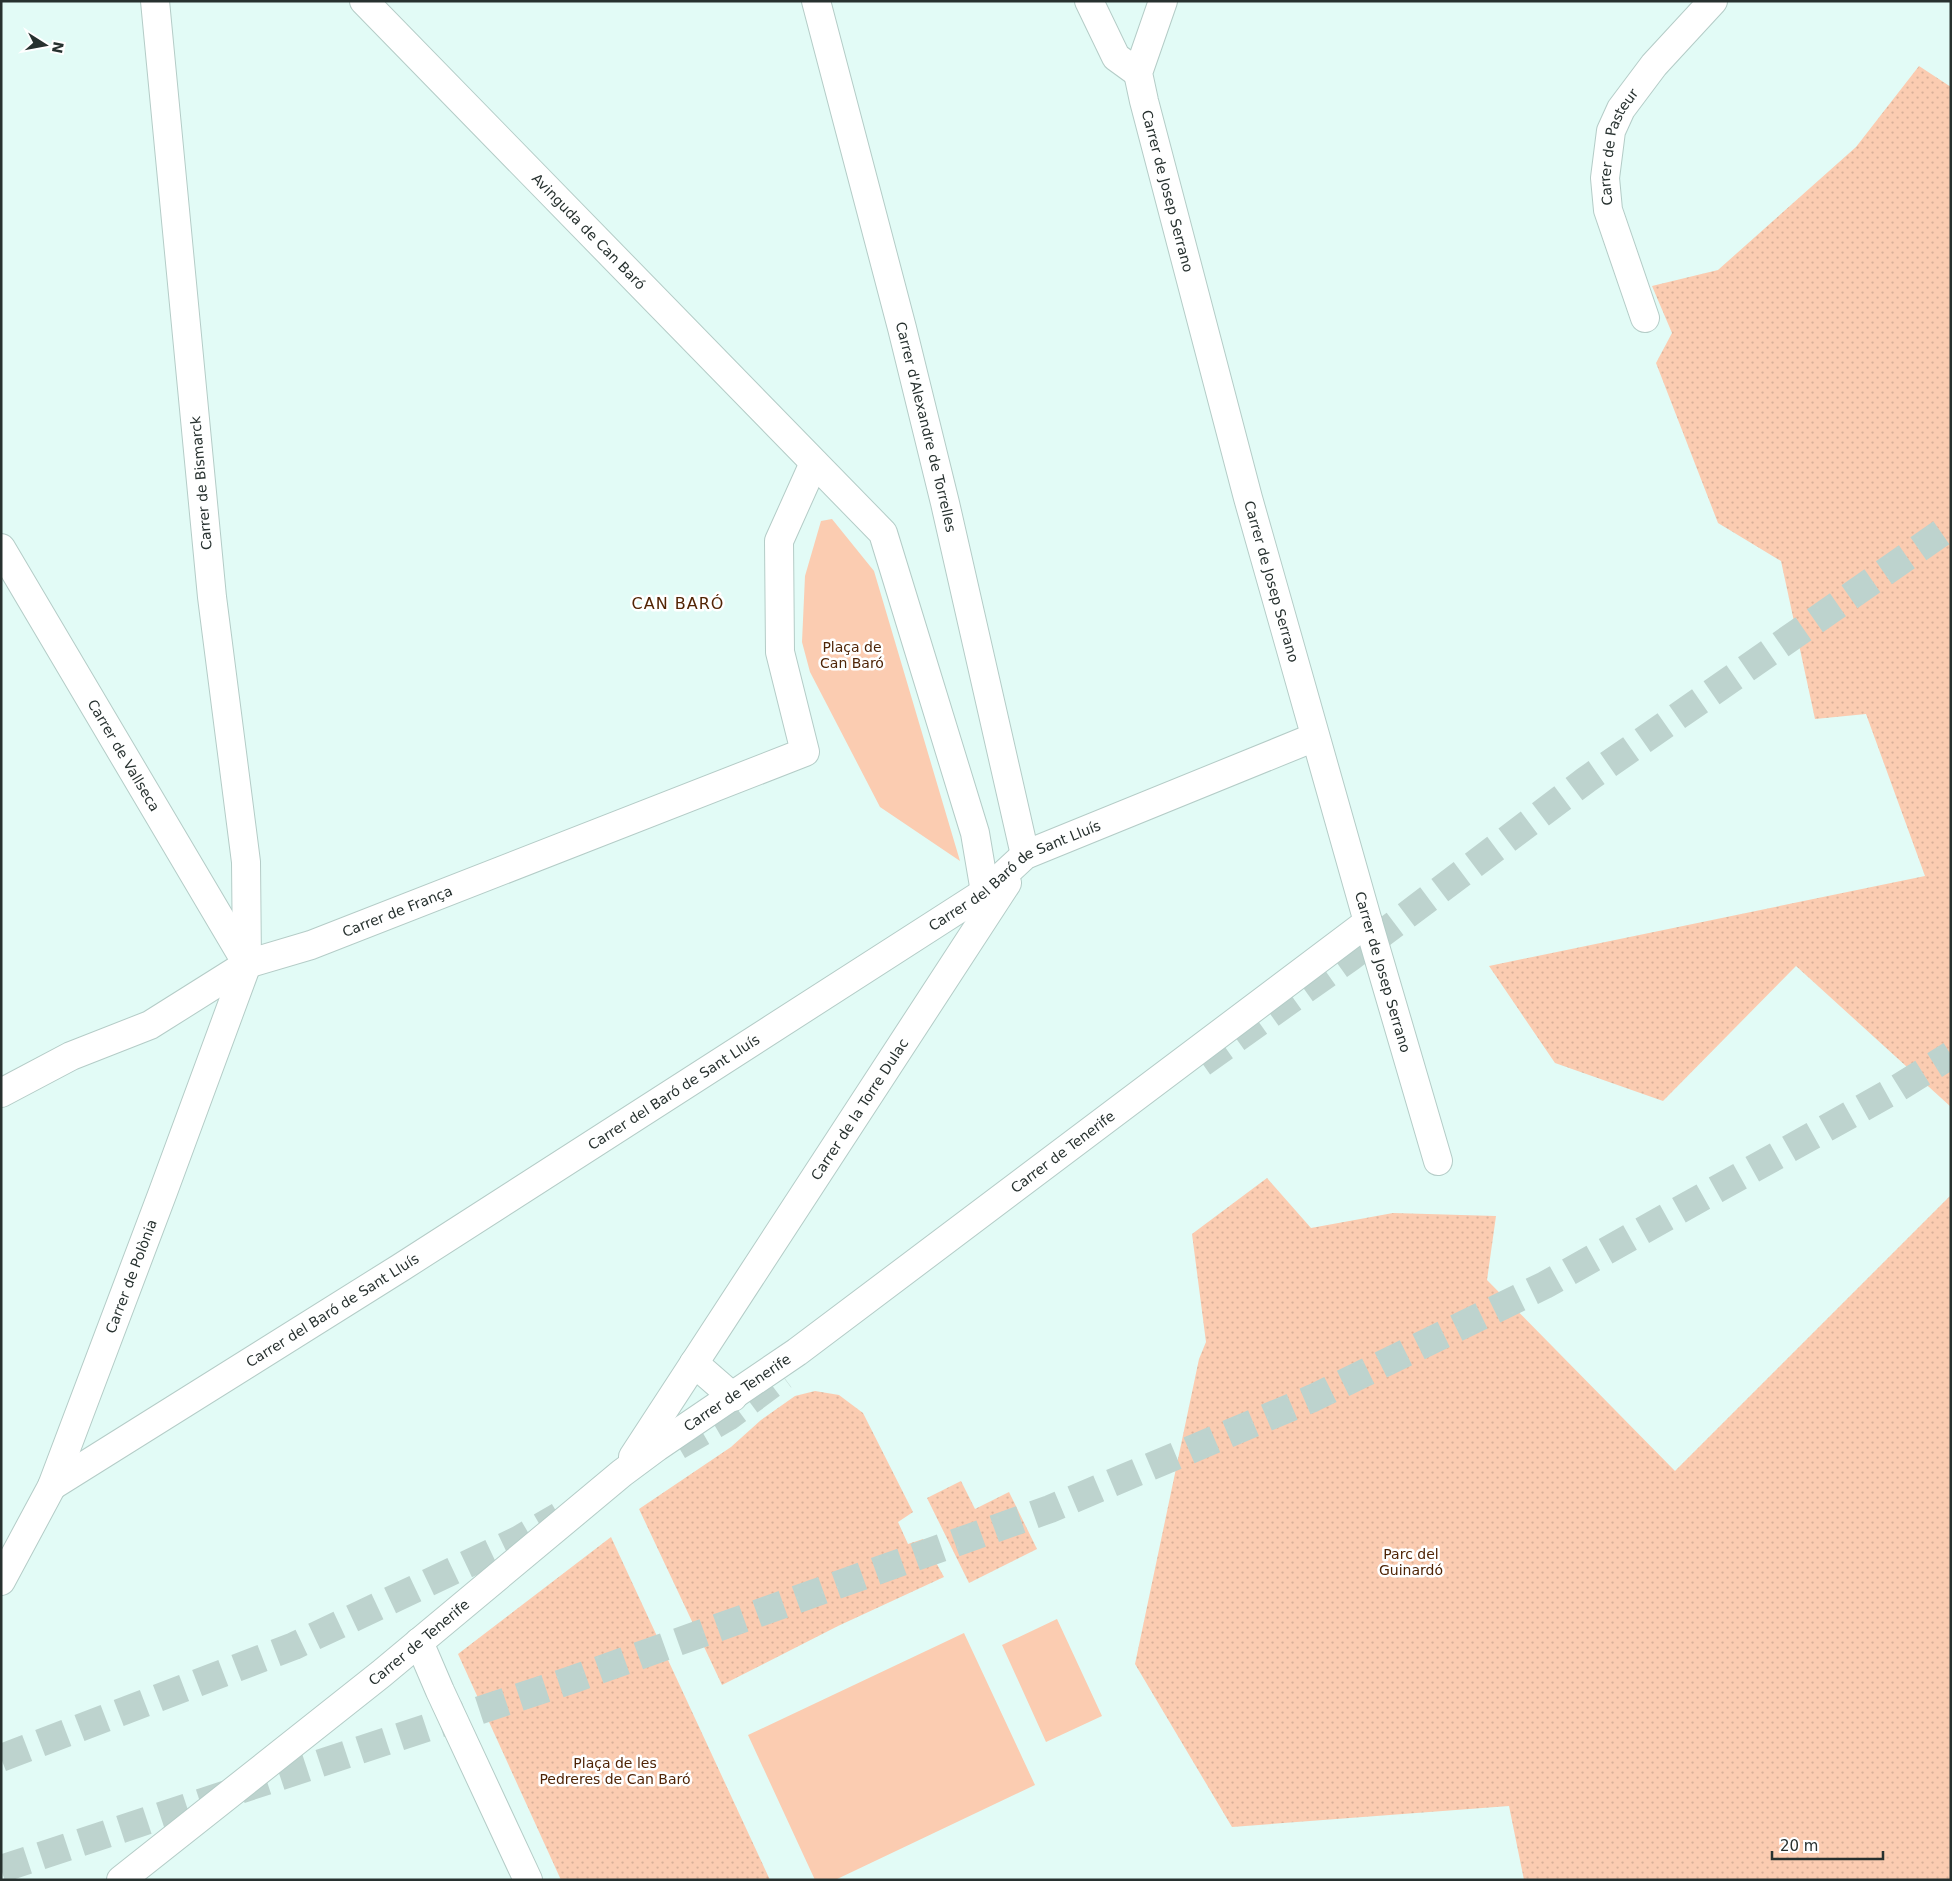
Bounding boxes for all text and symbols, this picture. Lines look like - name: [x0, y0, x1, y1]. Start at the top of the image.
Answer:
- north arrow: [20, 20, 70, 70]
- text: N: [49, 40, 67, 55]
- street label: Carrer de Pasteur: [1597, 85, 1642, 206]
- street label: Carrer de Josep Serrano: [1139, 108, 1197, 274]
- street label: Avinguda de Can Baró: [529, 170, 649, 293]
- street label: Carrer d'Alexandre de Torrelles: [893, 320, 959, 534]
- street label: Carrer de Bismarck: [187, 415, 215, 551]
- street label: Carrer de Josep Serrano: [1241, 499, 1302, 664]
- district label: CAN BARÓ: [632, 594, 724, 613]
- park label: Plaça de Can Baró: [820, 639, 884, 671]
- street label: Carrer de Vallseca: [84, 697, 163, 814]
- street label: Carrer del Baró de Sant Lluís: [926, 817, 1103, 934]
- street label: Carrer de França: [340, 883, 455, 940]
- street label: Carrer de Josep Serrano: [1352, 890, 1414, 1054]
- street label: Carrer del Baró de Sant Lluís: [585, 1031, 762, 1153]
- street label: Carrer de la Torre Dulac: [808, 1035, 911, 1183]
- street label: Carrer de Tenerife: [1008, 1108, 1118, 1196]
- street label: Carrer de Polònia: [102, 1217, 160, 1335]
- street label: Carrer del Baró de Sant Lluís: [243, 1250, 422, 1370]
- street label: Carrer de Tenerife: [681, 1351, 794, 1435]
- park label: Parc del Guinardó: [1379, 1546, 1443, 1578]
- street label: Carrer de Tenerife: [365, 1596, 472, 1689]
- park label: Plaça de les Pedreres de Can Baró: [539, 1755, 691, 1787]
- scale bar: [1772, 1828, 1883, 1860]
- text: 20 m: [1780, 1837, 1818, 1855]

